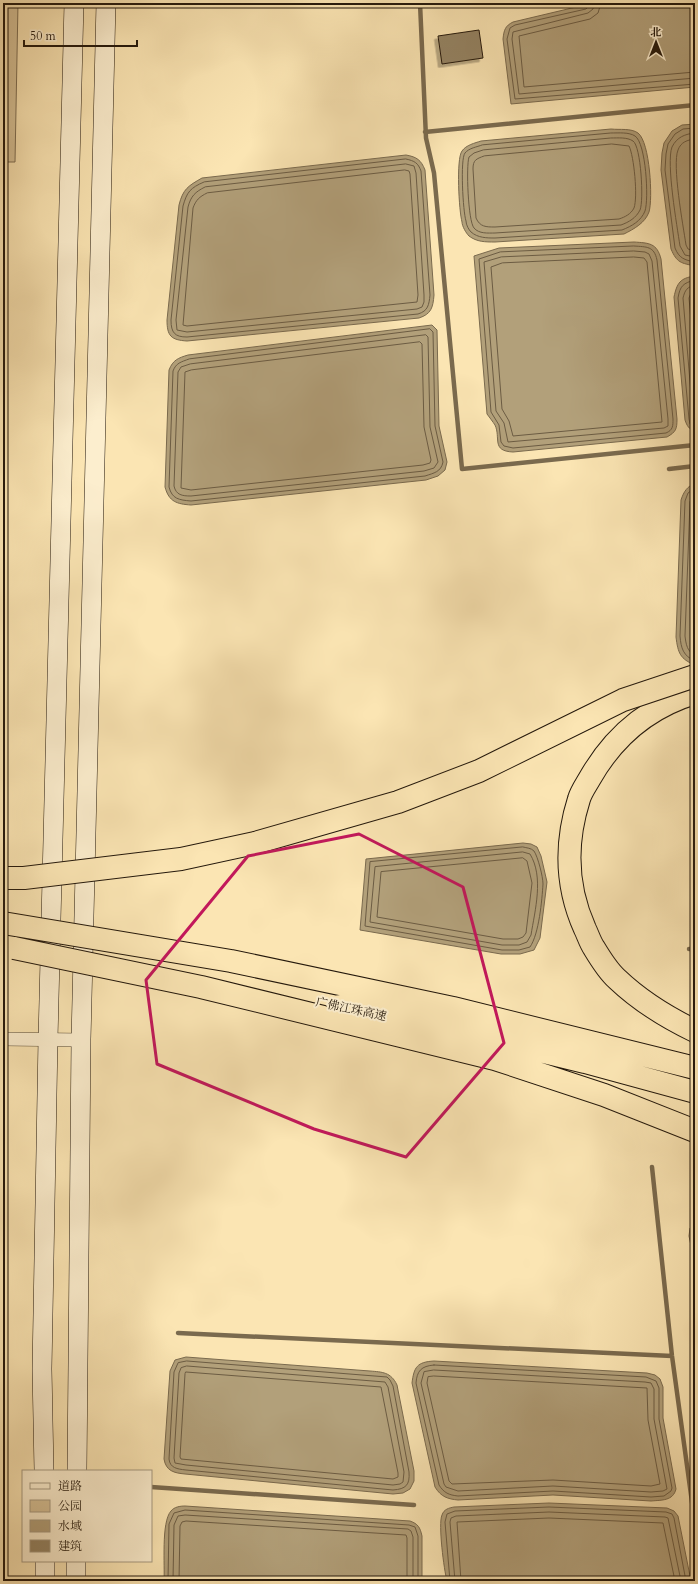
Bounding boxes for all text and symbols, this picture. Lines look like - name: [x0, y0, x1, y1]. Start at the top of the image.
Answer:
- scale bar: [24, 22, 137, 48]
- north arrow: [636, 22, 676, 62]
- text: 北: [651, 25, 662, 40]
- text: 50 m: [30, 28, 57, 44]
- street label: 广佛江珠高速: [314, 994, 388, 1024]
- legend: [22, 1470, 152, 1562]
- text: 道路: [58, 1478, 82, 1494]
- text: 公园: [58, 1498, 82, 1514]
- text: 水域: [58, 1518, 82, 1534]
- text: 建筑: [58, 1538, 82, 1554]

